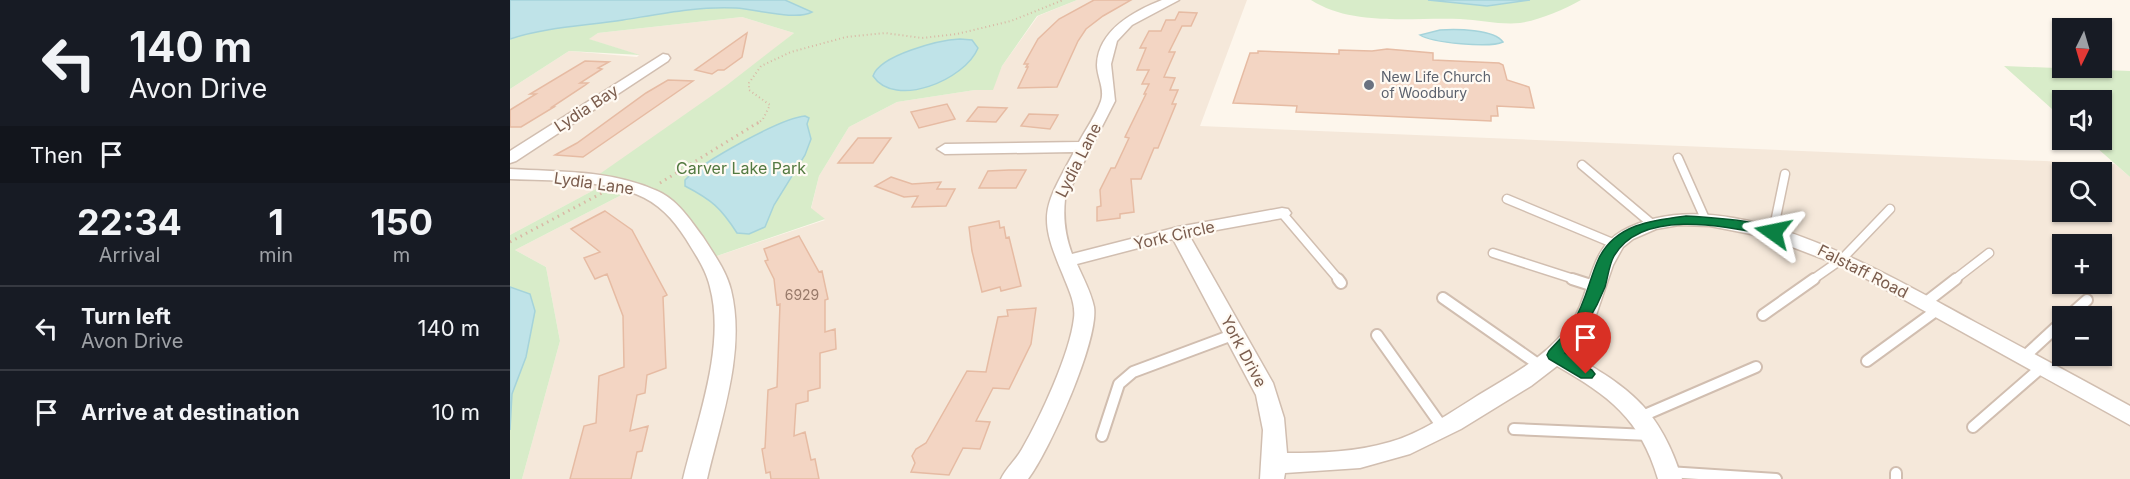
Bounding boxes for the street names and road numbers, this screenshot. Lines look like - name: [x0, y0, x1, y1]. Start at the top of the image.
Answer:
- street label: Lydia Bay: [550, 80, 622, 136]
- street label: Lydia Lane: [1051, 120, 1105, 200]
- street label: Lydia Lane: [553, 167, 635, 199]
- street label: York Circle: [1132, 216, 1216, 254]
- street label: Falstaff Road: [1814, 240, 1912, 302]
- street label: York Drive: [1217, 312, 1271, 390]

